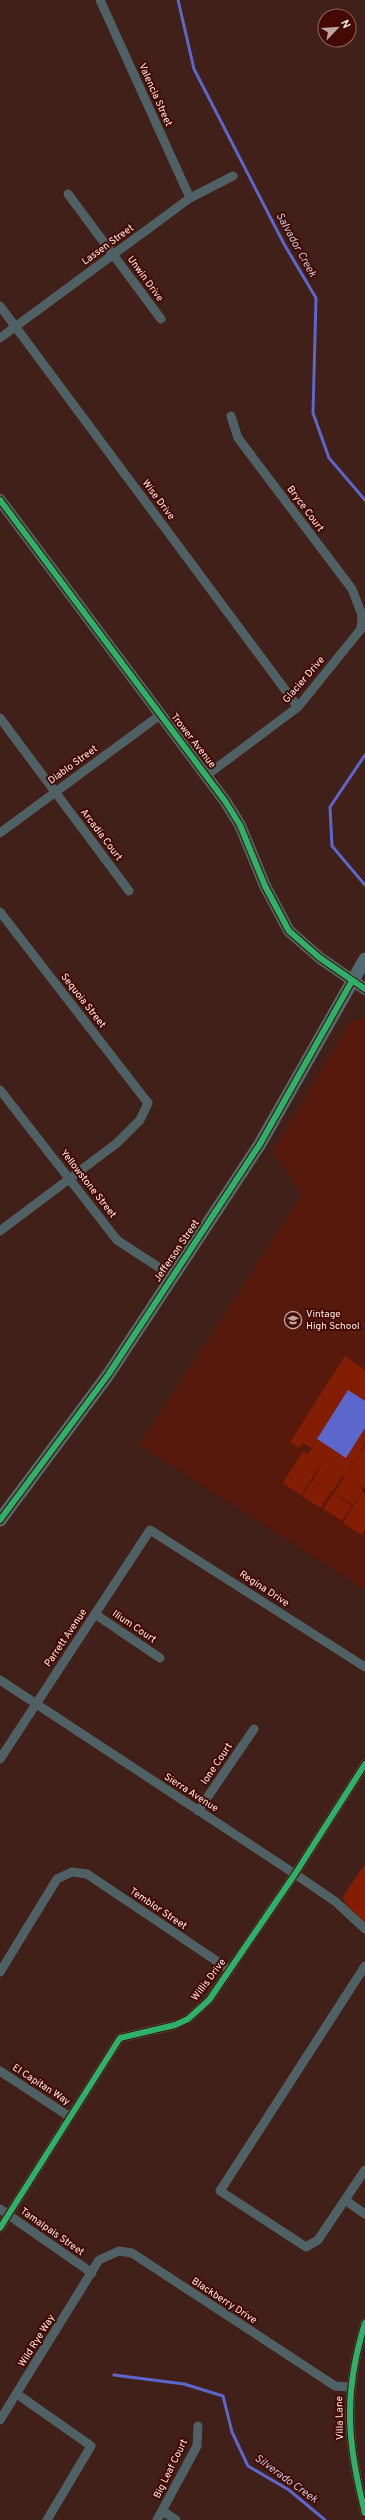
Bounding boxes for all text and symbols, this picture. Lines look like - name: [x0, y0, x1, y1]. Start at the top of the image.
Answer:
- north arrow: [317, 8, 357, 48]
- text: N: [337, 18, 353, 31]
- street label: Valencia Street: [135, 61, 175, 129]
- water label: Salvador Creek: [272, 210, 320, 280]
- street label: Lassen Street: [79, 222, 137, 268]
- street label: Unwin Drive: [124, 253, 166, 305]
- street label: Wise Drive: [139, 477, 177, 523]
- street label: Bryce Court: [283, 483, 327, 535]
- street label: Glacier Drive: [280, 654, 328, 706]
- street label: Trower Avenue: [168, 711, 218, 771]
- street label: Diablo Street: [46, 742, 101, 787]
- street label: Arcadia Court: [77, 806, 125, 864]
- street label: Sequoia Street: [58, 971, 109, 1031]
- street label: Yellowstone Street: [57, 1147, 119, 1221]
- street label: Jefferson Street: [151, 1217, 203, 1285]
- place label: Vintage High School: [306, 1308, 360, 1333]
- school or university icon: Vintage High School: [283, 1310, 303, 1330]
- street label: Regina Drive: [237, 1568, 291, 1610]
- street label: Parrett Avenue: [42, 1607, 90, 1669]
- street label: Ilium Court: [110, 1608, 159, 1647]
- street label: Ione Court: [198, 1740, 236, 1787]
- street label: Sierra Avenue: [161, 1771, 221, 1815]
- street label: Temblor Street: [127, 1885, 189, 1933]
- street label: Willis Drive: [189, 1956, 229, 2004]
- street label: El Capitan Way: [10, 2061, 72, 2109]
- street label: Tamalpais Street: [17, 2205, 87, 2259]
- street label: Blackberry Drive: [189, 2275, 259, 2327]
- street label: Wild Rye Way: [16, 2312, 58, 2370]
- street label: Villa Lane: [333, 2396, 347, 2440]
- street label: Big Leaf Court: [151, 2437, 191, 2501]
- water label: Silverado Creek: [252, 2451, 321, 2507]

